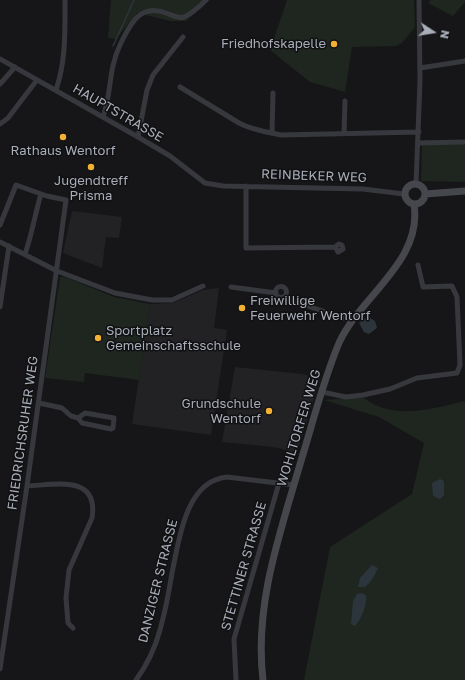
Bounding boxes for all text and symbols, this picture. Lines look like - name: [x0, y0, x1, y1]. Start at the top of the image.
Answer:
- north arrow: [413, 12, 453, 52]
- text: N: [438, 29, 452, 40]
- place label: Friedhofskapelle: [221, 36, 326, 52]
- marker: Friedhofskapelle: [329, 39, 339, 49]
- street label: HAUPTSTRASSE: [70, 81, 166, 145]
- marker: Rathaus Wentorf: [58, 132, 68, 142]
- place label: Rathaus Wentorf: [11, 143, 115, 159]
- marker: Jugendtreff Prisma: [86, 162, 96, 172]
- street label: REINBEKER WEG: [261, 166, 367, 186]
- place label: Jugendtreff Prisma: [54, 173, 128, 204]
- place label: Freiwillige Feuerwehr Wentorf: [250, 293, 371, 324]
- marker: Freiwillige Feuerwehr Wentorf: [237, 303, 247, 313]
- place label: Sportplatz Gemeinschaftsschule: [106, 323, 241, 354]
- marker: Sportplatz Gemeinschaftsschule: [93, 333, 103, 343]
- street label: FRIEDRICHSRUHER WEG: [4, 355, 42, 511]
- street label: WOHLTORFER WEG: [274, 368, 324, 488]
- place label: Grundschule Wentorf: [182, 396, 261, 427]
- marker: Grundschule Wentorf: [264, 406, 274, 416]
- street label: STETTINER STRASSE: [218, 500, 270, 632]
- street label: DANZIGER STRASSE: [135, 518, 181, 644]

